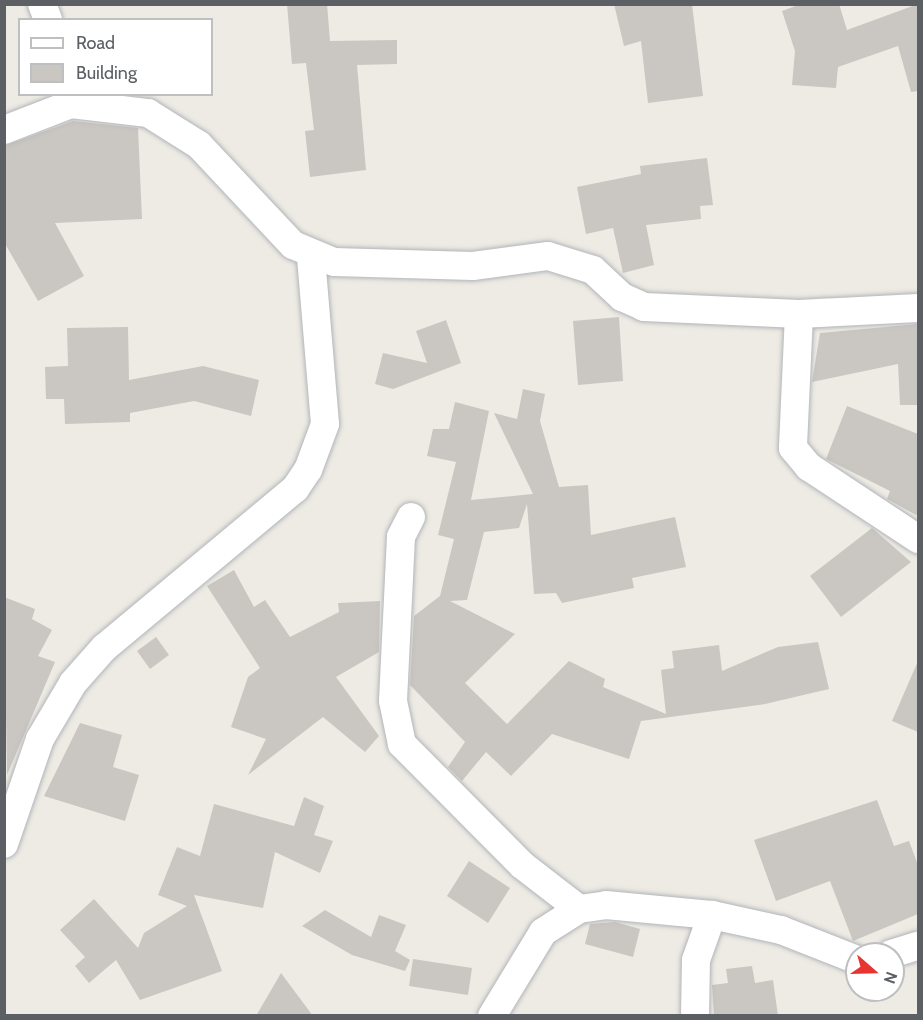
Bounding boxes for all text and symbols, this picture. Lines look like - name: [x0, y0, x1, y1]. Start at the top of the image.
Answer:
- legend: [18, 18, 213, 96]
- text: Road: [76, 32, 115, 54]
- text: Building: [76, 62, 137, 84]
- north arrow: [845, 942, 905, 1002]
- text: N: [880, 969, 901, 986]

